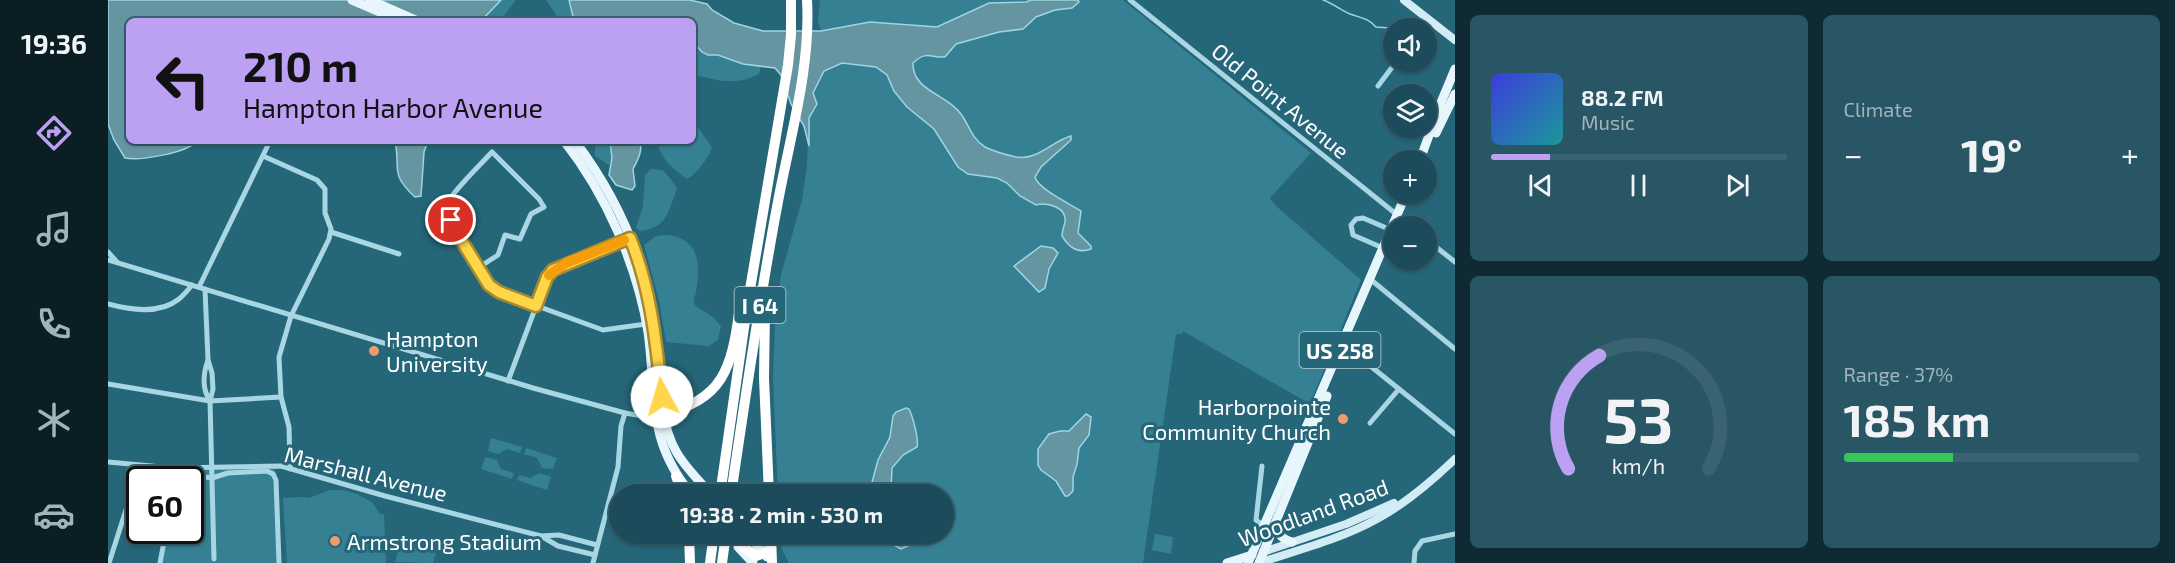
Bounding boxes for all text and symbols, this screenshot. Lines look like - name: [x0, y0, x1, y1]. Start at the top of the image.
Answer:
- map controls: [1383, 18, 1437, 270]
- button: sound: [1383, 18, 1437, 72]
- text: 19:36: [21, 27, 87, 59]
- street label: Old Point Avenue: [1207, 37, 1355, 163]
- text: 210 m: [243, 40, 358, 90]
- icon: left: [144, 42, 222, 120]
- button: layers: [1383, 84, 1437, 138]
- text: 88.2 FM: [1581, 84, 1664, 110]
- text: Hampton Harbor Avenue: [243, 91, 543, 123]
- text: Climate: [1844, 97, 1913, 121]
- text: Music: [1581, 110, 1635, 134]
- icon: directions: [33, 112, 75, 154]
- text: 19°: [1961, 127, 2023, 181]
- text: −: [1844, 134, 1863, 174]
- text: +: [2121, 134, 2139, 174]
- button: +: [1383, 150, 1437, 204]
- icon: previous: [1524, 169, 1557, 202]
- icon: pause: [1622, 169, 1655, 202]
- icon: next: [1721, 169, 1754, 202]
- pin: [425, 194, 476, 245]
- icon: arrive: [434, 203, 467, 236]
- icon: music: [33, 208, 75, 250]
- button: −: [1383, 216, 1437, 270]
- road number: I 64: [734, 287, 786, 323]
- icon: phone: [33, 303, 75, 345]
- place label: Hampton University: [386, 325, 488, 376]
- road number: US 258: [1300, 332, 1380, 368]
- marker: Hampton University: [367, 344, 381, 358]
- text: Range · 37%: [1844, 362, 1953, 386]
- position arrow: [630, 365, 694, 429]
- text: 53: [1604, 381, 1674, 456]
- text: 185 km: [1844, 392, 1990, 446]
- place label: Harborpointe Community Church: [1142, 393, 1331, 444]
- icon: climate: [33, 399, 75, 441]
- marker: Harborpointe Community Church: [1336, 412, 1350, 426]
- street label: Marshall Avenue: [282, 440, 450, 506]
- text: km/h: [1612, 453, 1665, 478]
- speed limit sign: 60: [126, 466, 204, 544]
- street label: Woodland Road: [1234, 473, 1392, 551]
- icon: car: [33, 494, 75, 536]
- text: 19:38 · 2 min · 530 m: [680, 501, 883, 527]
- place label: Armstrong Stadium: [347, 528, 542, 554]
- marker: Armstrong Stadium: [328, 534, 342, 548]

